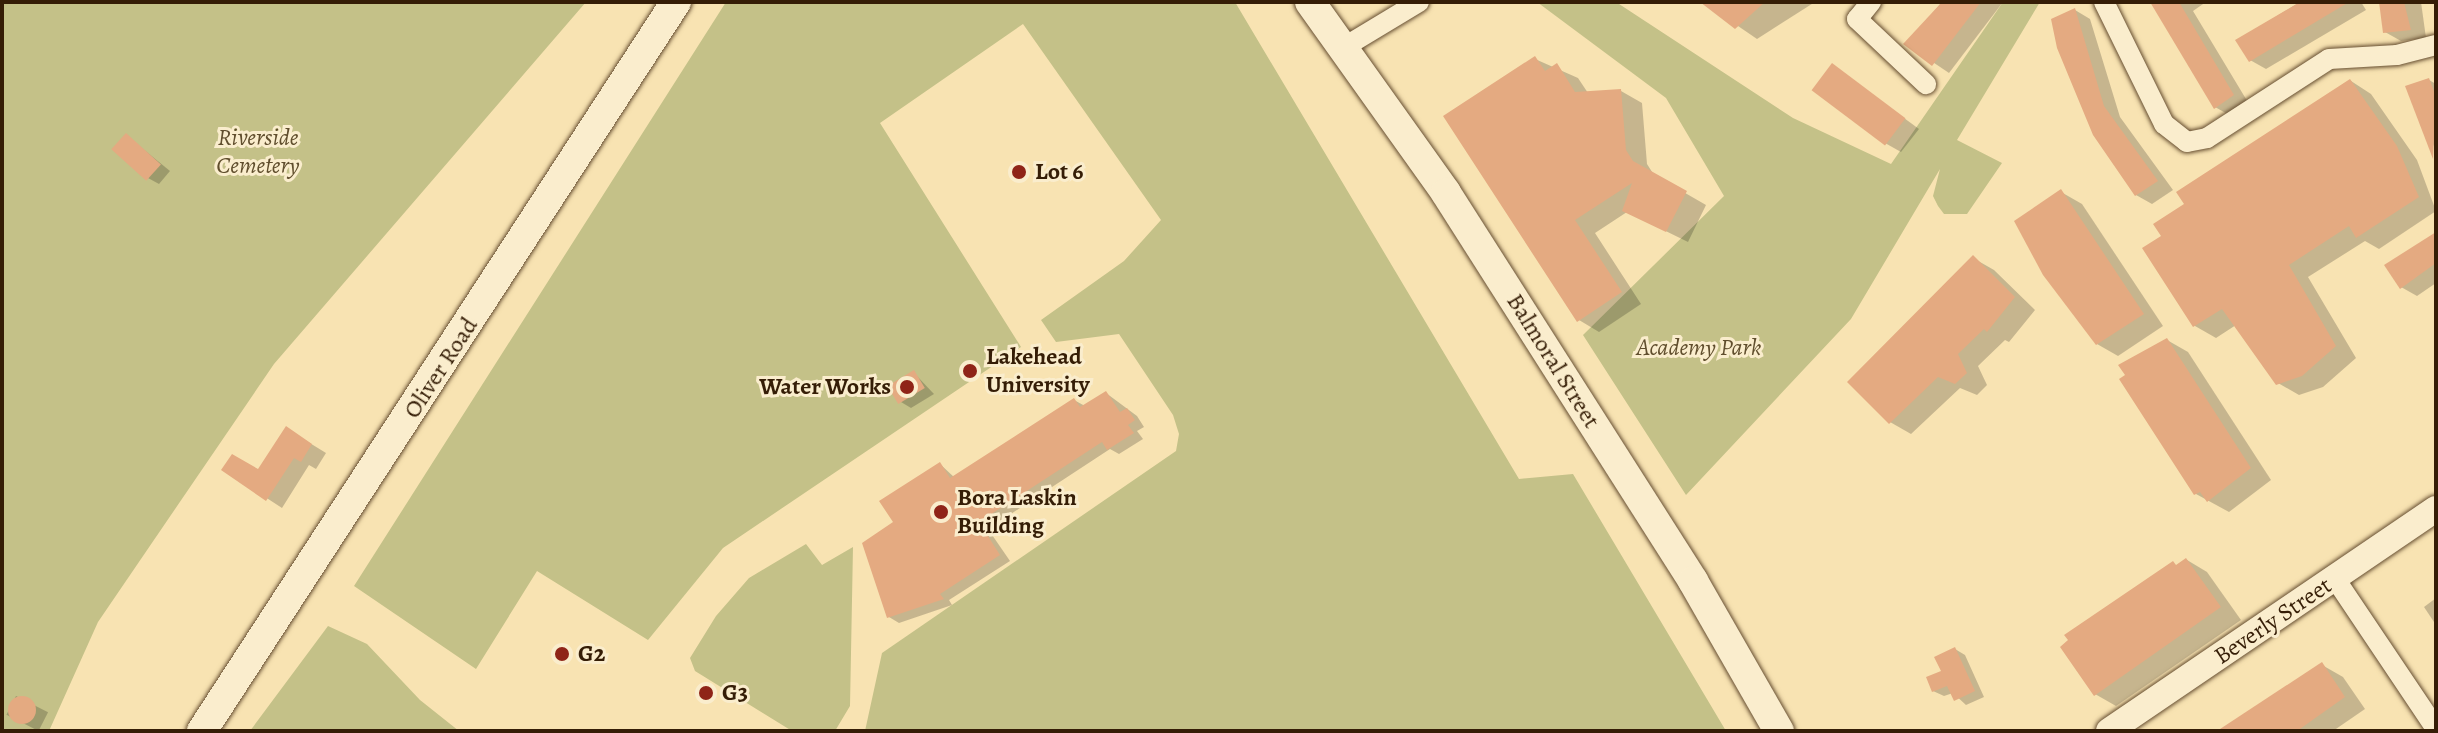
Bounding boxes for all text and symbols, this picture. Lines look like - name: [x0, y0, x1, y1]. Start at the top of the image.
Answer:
- park label: Riverside Cemetery: [216, 124, 300, 180]
- place label: Lot 6: [1035, 158, 1083, 186]
- marker: Lot 6: [1010, 163, 1028, 181]
- street label: Balmoral Street: [1500, 288, 1606, 434]
- street label: Oliver Road: [398, 312, 484, 424]
- park label: Academy Park: [1636, 334, 1762, 362]
- place label: Lakehead University: [986, 343, 1090, 399]
- marker: Lakehead University: [961, 362, 979, 380]
- place label: Water Works: [759, 373, 891, 401]
- marker: Water Works: [898, 378, 916, 396]
- place label: Bora Laskin Building: [957, 484, 1077, 540]
- marker: Bora Laskin Building: [932, 503, 950, 521]
- street label: Beverly Street: [2209, 571, 2337, 671]
- place label: G2: [578, 640, 605, 668]
- marker: G2: [553, 645, 571, 663]
- place label: G3: [722, 679, 748, 707]
- marker: G3: [697, 684, 715, 702]

